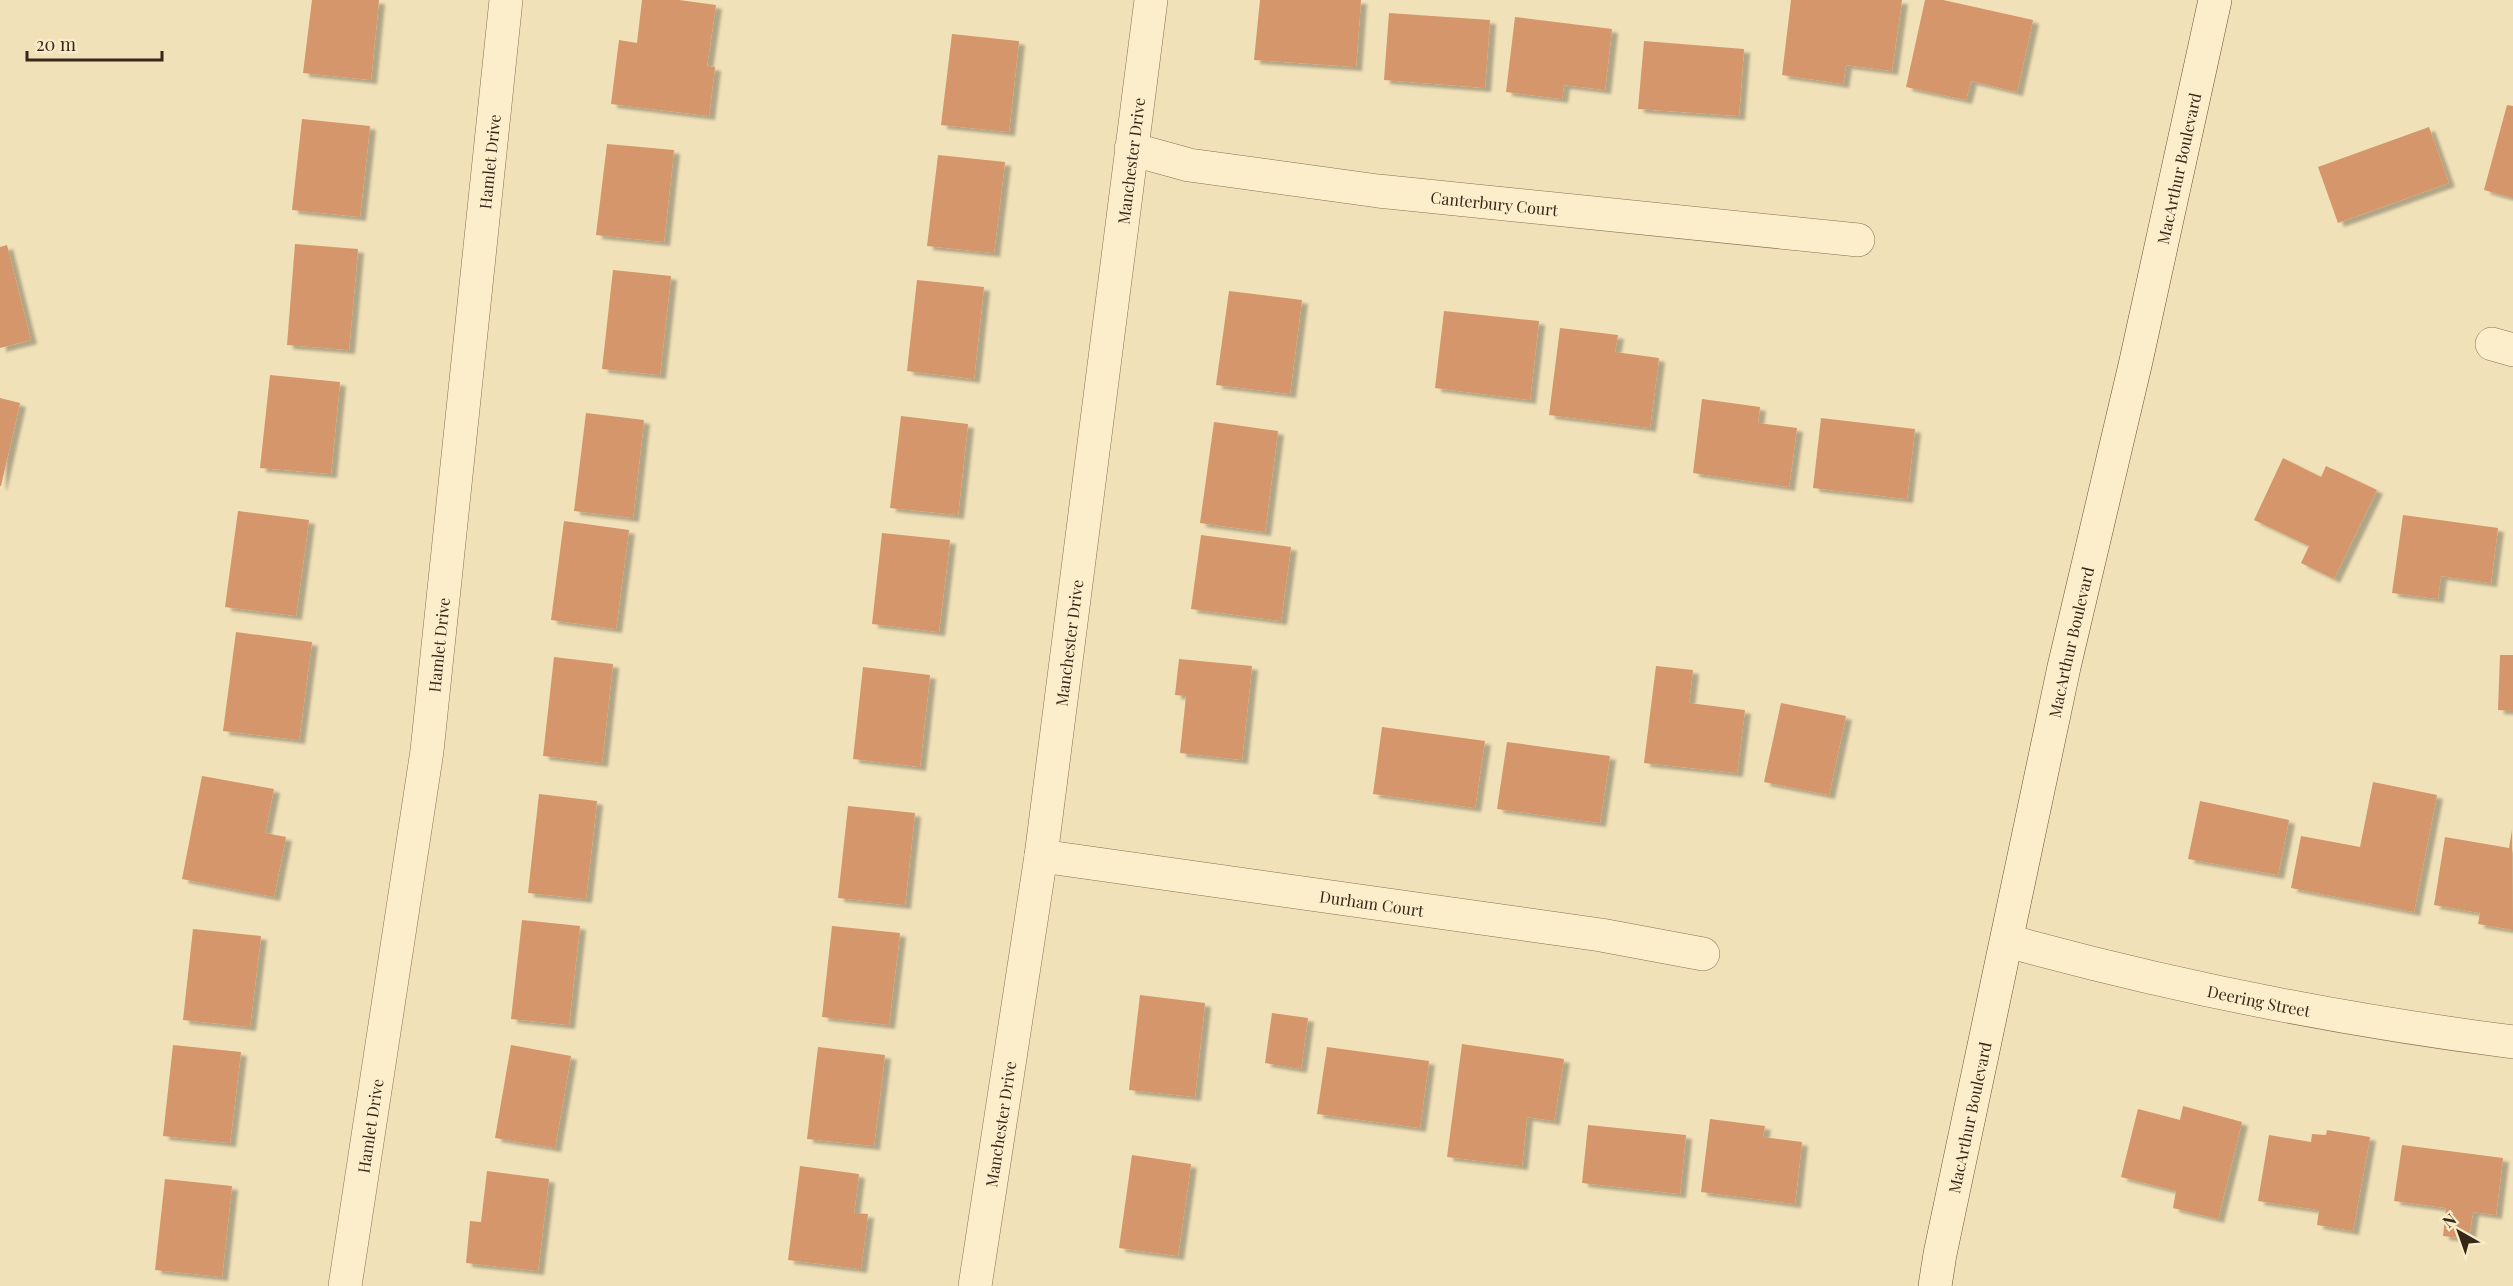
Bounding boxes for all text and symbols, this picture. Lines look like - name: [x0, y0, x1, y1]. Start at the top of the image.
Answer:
- scale bar: [27, 24, 162, 62]
- text: 20 m: [36, 32, 76, 56]
- street label: MacArthur Boulevard: [2151, 91, 2205, 246]
- street label: Manchester Drive: [1112, 96, 1149, 225]
- street label: Hamlet Drive: [474, 113, 504, 210]
- street label: Canterbury Court: [1430, 186, 1560, 220]
- street label: MacArthur Boulevard: [2043, 565, 2098, 720]
- street label: Manchester Drive: [1050, 578, 1087, 707]
- street label: Hamlet Drive: [423, 596, 454, 693]
- street label: Durham Court: [1318, 885, 1426, 920]
- street label: Deering Street: [2206, 980, 2313, 1021]
- street label: MacArthur Boulevard: [1943, 1040, 1995, 1195]
- street label: Manchester Drive: [980, 1059, 1020, 1189]
- street label: Hamlet Drive: [352, 1077, 387, 1175]
- north arrow: [2429, 1202, 2489, 1262]
- text: N: [2438, 1208, 2461, 1232]

